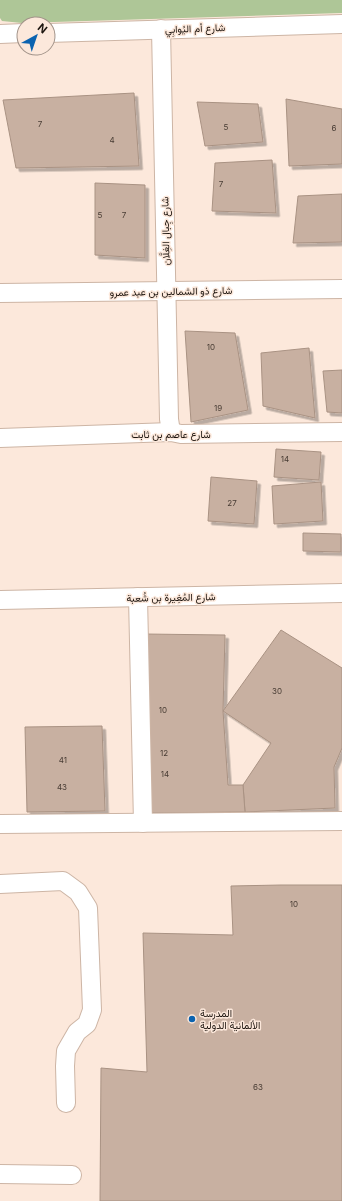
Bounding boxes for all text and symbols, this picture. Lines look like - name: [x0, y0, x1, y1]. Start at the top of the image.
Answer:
- north arrow: [16, 16, 56, 56]
- text: N: [35, 20, 50, 36]
- street label: شارع أم اليُوابِي: [165, 21, 226, 38]
- house number: 7: [38, 119, 43, 129]
- house number: 5: [224, 122, 229, 132]
- house number: 6: [332, 123, 337, 133]
- house number: 4: [109, 135, 115, 145]
- house number: 7: [219, 179, 224, 189]
- street label: شارع جِبال الغِلَّان: [157, 196, 174, 265]
- house number: 5: [98, 210, 103, 220]
- house number: 7: [122, 210, 127, 220]
- street label: شارع ذو الشمالين بن عبد عمرو: [110, 284, 233, 299]
- house number: 10: [207, 342, 215, 352]
- house number: 19: [214, 403, 222, 413]
- street label: شارع عاصم بن ثابت: [131, 428, 211, 441]
- house number: 14: [281, 454, 289, 464]
- house number: 27: [227, 498, 237, 508]
- street label: شارع المُغِيرة بن شُعبة: [126, 590, 216, 605]
- house number: 30: [272, 686, 282, 696]
- house number: 10: [159, 705, 167, 715]
- house number: 12: [160, 748, 168, 758]
- house number: 41: [59, 755, 67, 765]
- house number: 14: [161, 769, 169, 779]
- house number: 43: [57, 782, 67, 792]
- house number: 10: [290, 899, 298, 909]
- place label: المدرسة الألمانية الدولية: [200, 1007, 260, 1032]
- marker: المدرسة الألمانية الدولية: [187, 1014, 197, 1024]
- house number: 63: [253, 1082, 263, 1092]

